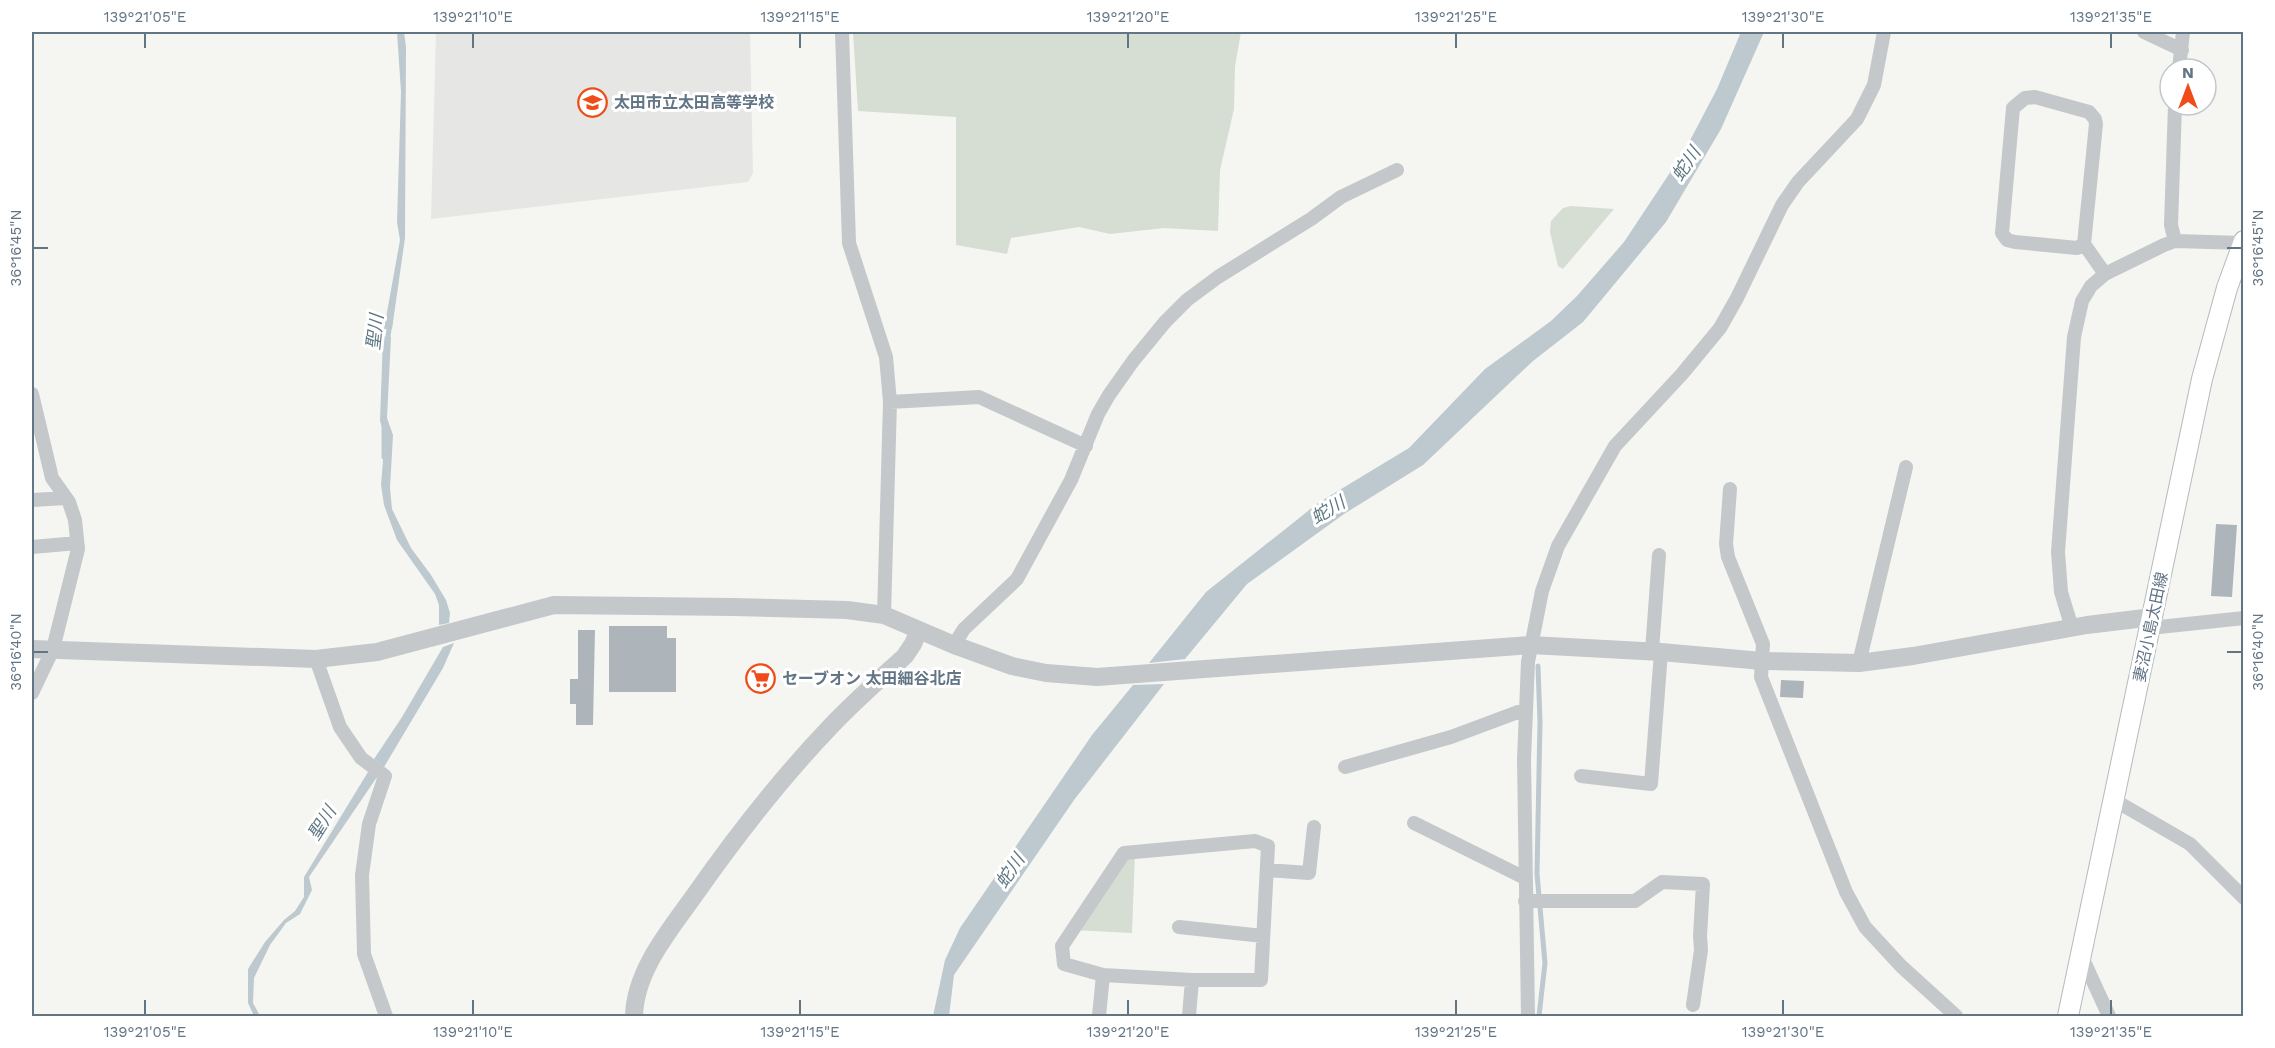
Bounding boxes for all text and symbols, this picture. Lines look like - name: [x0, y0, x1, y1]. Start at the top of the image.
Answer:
- text: 139°21'05"E: [104, 8, 186, 26]
- text: 139°21'10"E: [433, 8, 513, 26]
- text: 139°21'15"E: [760, 8, 840, 26]
- text: 139°21'20"E: [1087, 8, 1169, 26]
- text: 139°21'25"E: [1415, 8, 1497, 26]
- text: 139°21'30"E: [1742, 8, 1824, 26]
- text: 139°21'35"E: [2070, 8, 2152, 26]
- north arrow: [2158, 57, 2218, 117]
- text: N: [2182, 63, 2194, 82]
- school or university icon: 太田市立太田高等学校: [577, 86, 609, 118]
- place label: 太田市立太田高等学校: [614, 93, 774, 112]
- water label: 蛇川: [1667, 141, 1705, 185]
- text: 36°16'45"N: [7, 210, 25, 286]
- text: 36°16'45"N: [2249, 210, 2267, 286]
- water label: 聖川: [362, 311, 387, 351]
- water label: 蛇川: [1307, 490, 1350, 528]
- street label: 妻沼小島太田線: [2130, 570, 2171, 684]
- text: 36°16'40"N: [7, 613, 25, 691]
- text: 36°16'40"N: [2249, 613, 2267, 691]
- supermarket icon: セーブオン 太田細谷北店: [745, 662, 777, 694]
- place label: セーブオン 太田細谷北店: [782, 669, 962, 688]
- water label: 聖川: [303, 800, 341, 844]
- water label: 蛇川: [991, 848, 1029, 892]
- text: 139°21'05"E: [104, 1023, 186, 1041]
- text: 139°21'10"E: [433, 1023, 513, 1041]
- text: 139°21'15"E: [760, 1023, 840, 1041]
- text: 139°21'20"E: [1087, 1023, 1169, 1041]
- text: 139°21'25"E: [1415, 1023, 1497, 1041]
- text: 139°21'30"E: [1742, 1023, 1824, 1041]
- text: 139°21'35"E: [2070, 1023, 2152, 1041]

